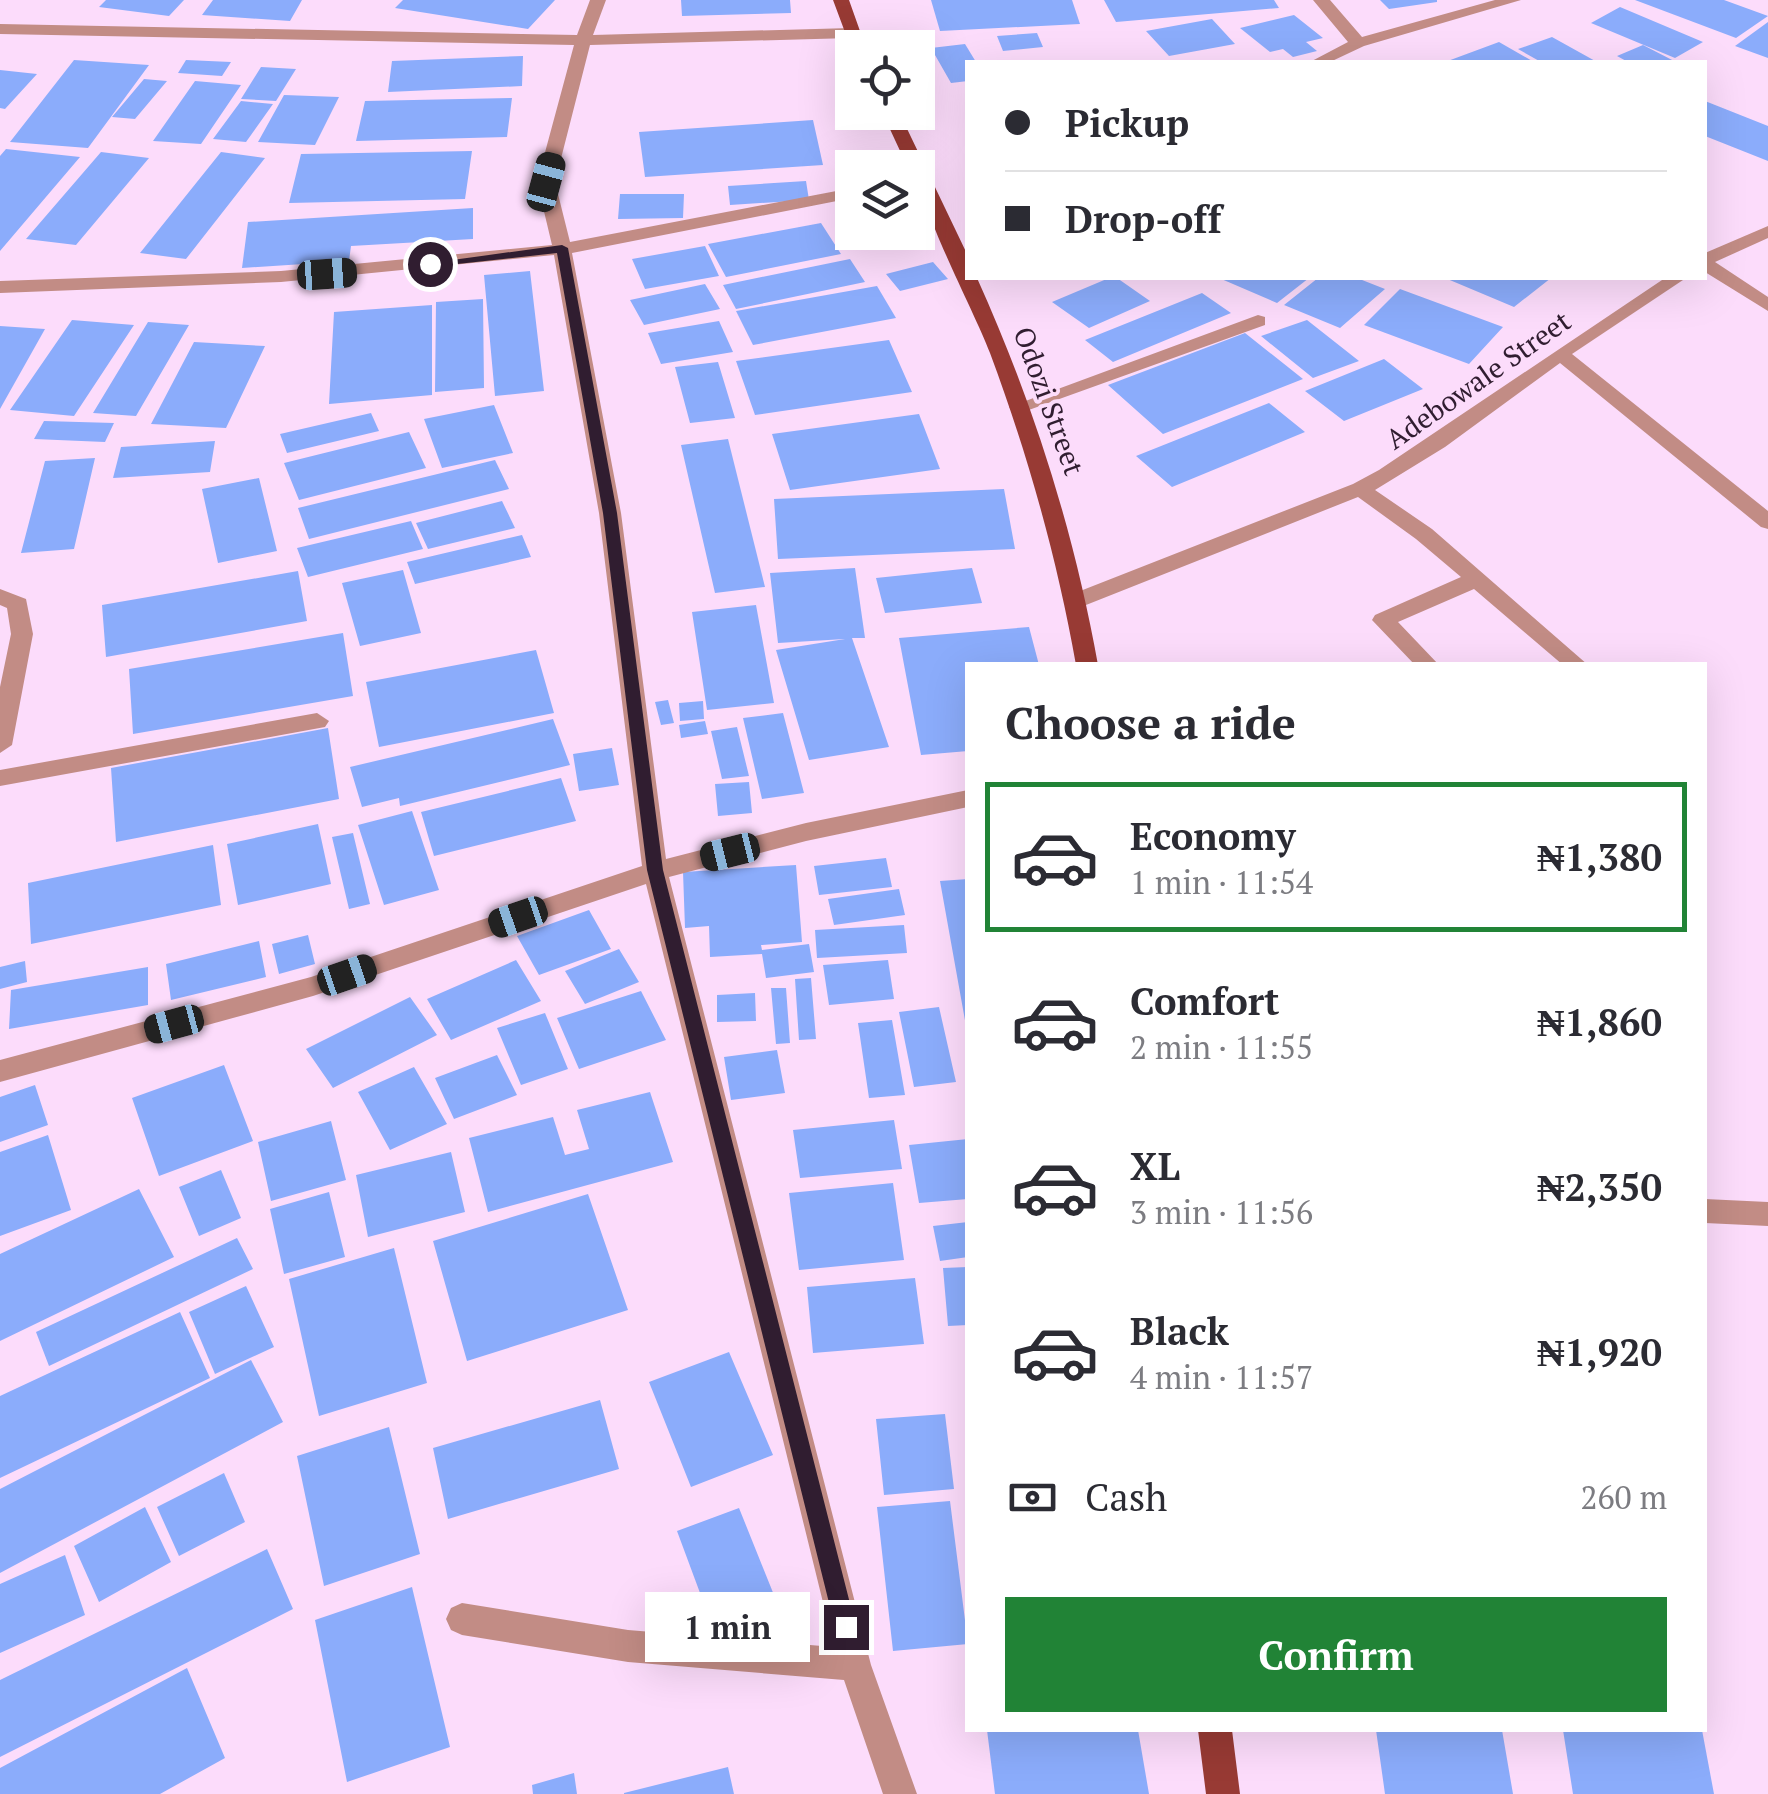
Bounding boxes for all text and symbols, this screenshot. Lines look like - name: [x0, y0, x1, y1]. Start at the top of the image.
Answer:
- map controls: [835, 30, 935, 250]
- button: locate: [835, 30, 935, 130]
- text: Pickup: [1065, 98, 1189, 148]
- car: [524, 149, 568, 215]
- button: layers: [835, 150, 935, 250]
- text: Drop-off: [1065, 194, 1222, 244]
- route start: [408, 242, 453, 287]
- car: [296, 257, 358, 291]
- street label: Adebowale Street: [1378, 302, 1578, 457]
- street label: Odozi Street: [1006, 322, 1094, 481]
- text: Choose a ride: [1005, 692, 1296, 752]
- text: Economy: [1130, 811, 1296, 861]
- icon: car: [1010, 812, 1100, 902]
- car: [697, 830, 763, 874]
- text: ₦1,380: [1537, 832, 1662, 882]
- text: 1 min · 11:54: [1130, 861, 1313, 903]
- car: [485, 893, 551, 941]
- car: [314, 951, 380, 999]
- text: Comfort: [1130, 976, 1279, 1026]
- icon: car: [1010, 977, 1100, 1067]
- text: ₦1,860: [1537, 997, 1662, 1047]
- car: [141, 1002, 207, 1046]
- text: 2 min · 11:55: [1130, 1026, 1313, 1068]
- text: XL: [1130, 1141, 1180, 1191]
- icon: car: [1010, 1142, 1100, 1232]
- text: ₦2,350: [1537, 1162, 1662, 1212]
- text: 3 min · 11:56: [1130, 1191, 1313, 1233]
- text: Black: [1130, 1306, 1229, 1356]
- icon: car: [1010, 1307, 1100, 1397]
- text: ₦1,920: [1537, 1327, 1662, 1377]
- text: 4 min · 11:57: [1130, 1356, 1313, 1398]
- icon: cash: [1005, 1470, 1060, 1525]
- text: Cash: [1085, 1472, 1167, 1522]
- text: 260 m: [1580, 1476, 1667, 1518]
- callout: 1 min: [646, 1592, 811, 1662]
- button: Confirm: [1005, 1597, 1667, 1712]
- route end: [824, 1605, 869, 1650]
- text: 1 min: [684, 1606, 771, 1648]

